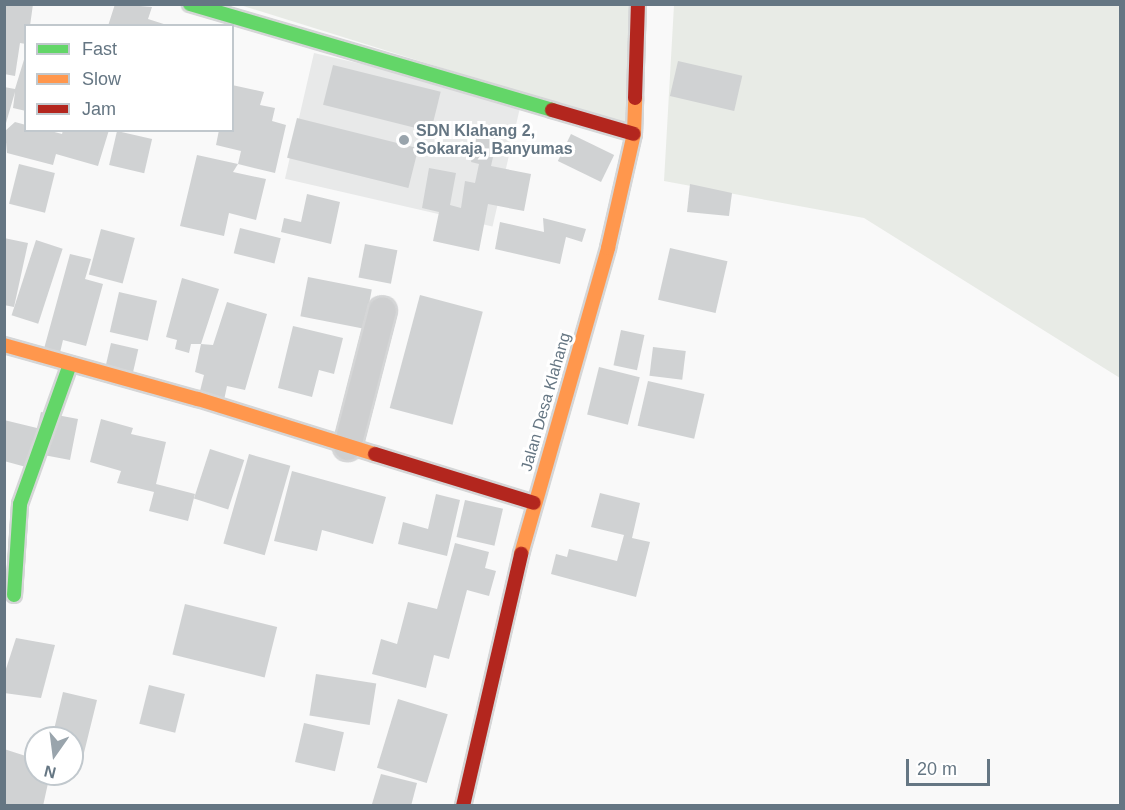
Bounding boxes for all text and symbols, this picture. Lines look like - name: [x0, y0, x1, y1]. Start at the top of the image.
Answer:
- legend: [24, 24, 234, 132]
- text: Fast: [82, 39, 117, 59]
- text: Slow: [82, 69, 121, 89]
- text: Jam: [82, 99, 116, 119]
- place label: SDN Klahang 2, Sokaraja, Banyumas: [416, 121, 573, 159]
- marker: SDN Klahang 2, Sokaraja, Banyumas: [397, 133, 411, 147]
- street label: Jalan Desa Klahang: [517, 331, 575, 473]
- north arrow: [24, 726, 84, 786]
- scale bar: [909, 747, 993, 785]
- text: 20 m: [917, 759, 957, 779]
- text: N: [42, 762, 58, 782]

